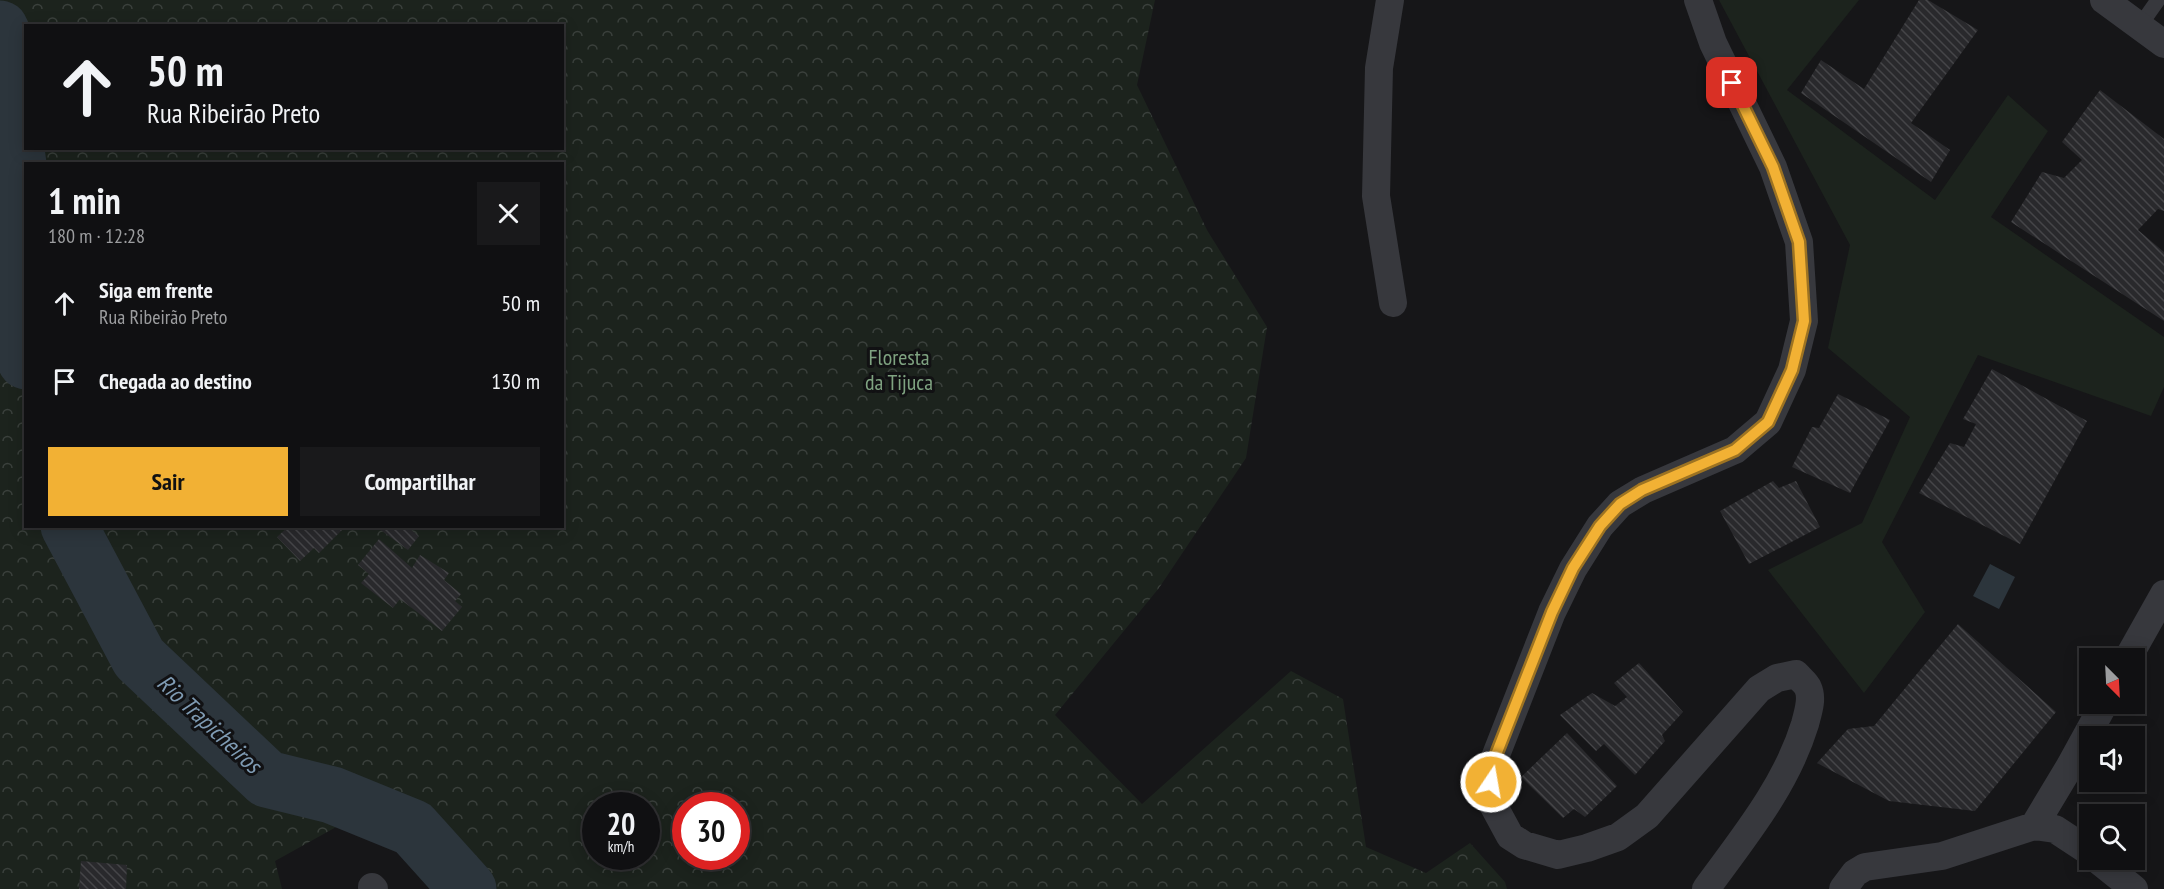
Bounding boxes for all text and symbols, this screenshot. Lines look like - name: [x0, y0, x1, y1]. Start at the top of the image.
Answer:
- text: 50 m: [147, 43, 224, 98]
- icon: ahead: [48, 48, 126, 126]
- pin: [1706, 57, 1757, 108]
- icon: arrive: [1715, 66, 1748, 99]
- text: Rua Ribeirão Preto: [147, 96, 320, 130]
- text: 1 min: [48, 177, 121, 224]
- button: close: [477, 182, 540, 245]
- text: 180 m · 12:28: [48, 223, 145, 249]
- text: Siga em frente: [99, 276, 213, 304]
- icon: ahead: [48, 287, 81, 320]
- text: 50 m: [501, 289, 540, 317]
- text: Rua Ribeirão Preto: [99, 304, 227, 330]
- park label: Floresta da Tijuca: [865, 343, 933, 396]
- icon: arrive: [48, 365, 81, 398]
- text: Chegada ao destino: [99, 367, 252, 395]
- text: 130 m: [491, 367, 540, 395]
- button: Sair: [48, 447, 288, 516]
- button: Compartilhar: [300, 447, 540, 516]
- north arrow: [2079, 648, 2145, 714]
- map controls: [2079, 648, 2145, 870]
- water label: Rio Trapicheiros: [151, 668, 270, 782]
- button: sound: [2079, 726, 2145, 792]
- position arrow: [1459, 750, 1523, 814]
- speed limit sign: 30: [672, 792, 750, 870]
- text: 20: [607, 804, 635, 843]
- button: search: [2079, 804, 2145, 870]
- text: km/h: [608, 837, 634, 856]

